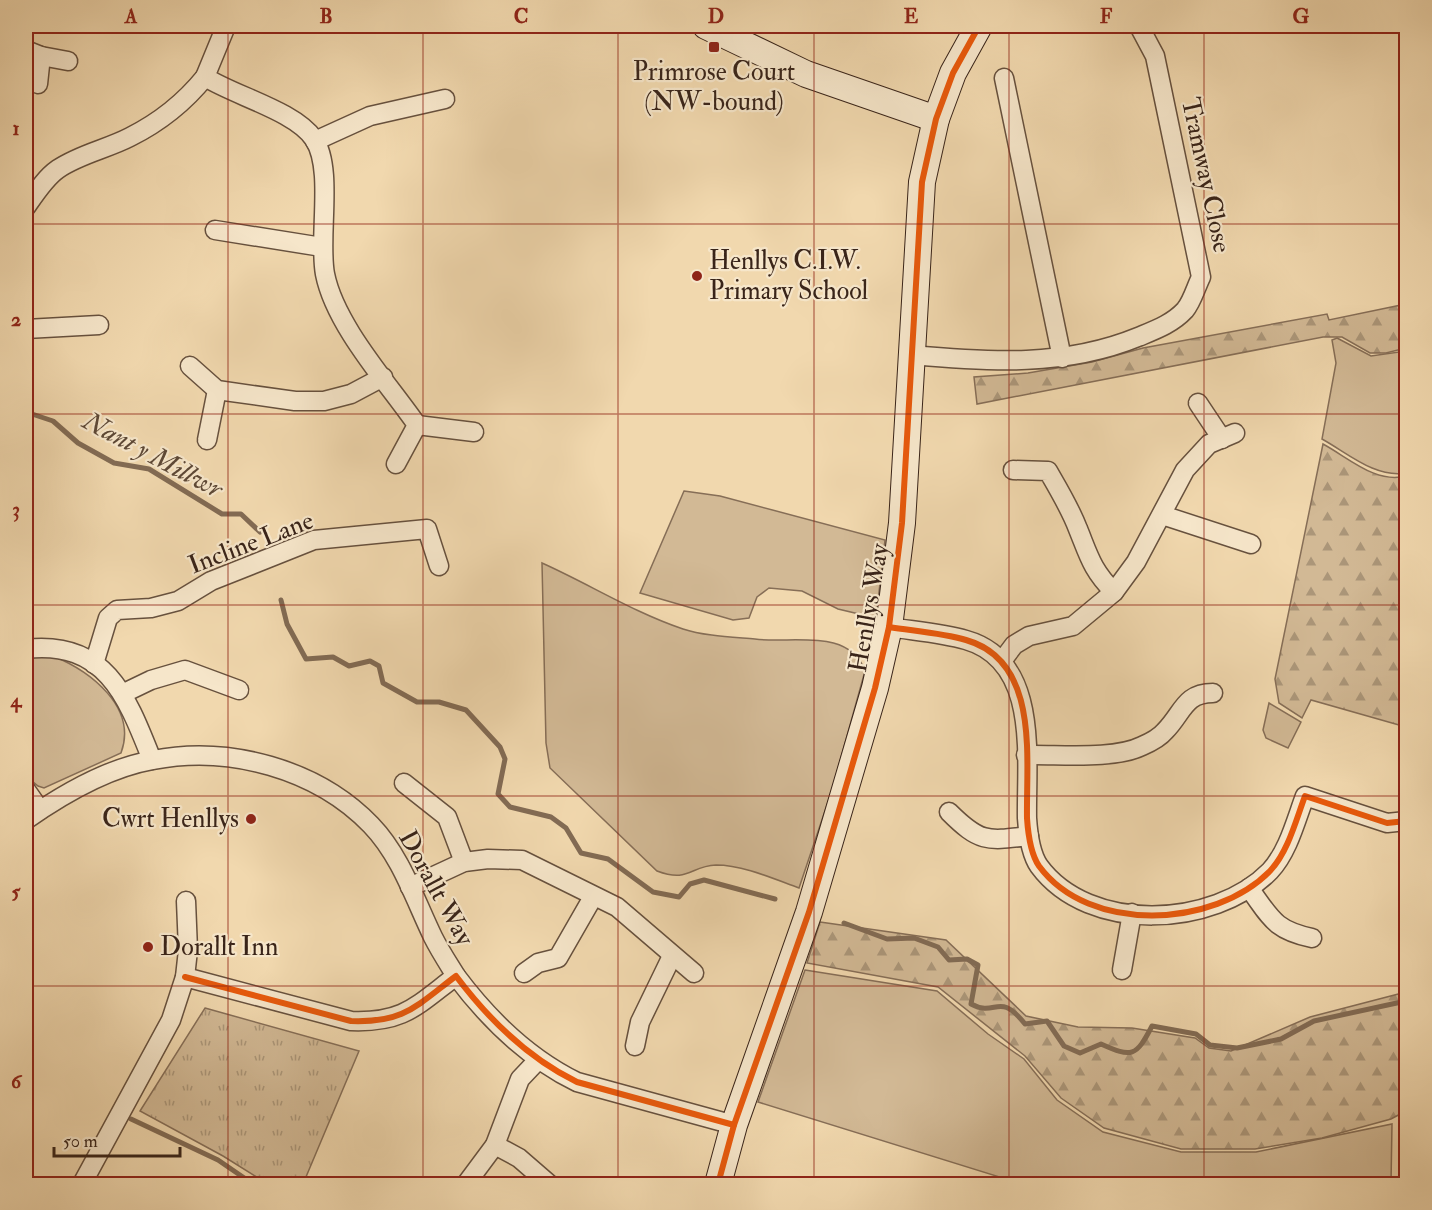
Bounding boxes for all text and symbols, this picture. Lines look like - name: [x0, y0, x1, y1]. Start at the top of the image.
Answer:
- text: A: [124, 4, 138, 29]
- text: B: [319, 4, 333, 29]
- text: C: [514, 4, 528, 29]
- text: D: [708, 4, 724, 29]
- text: E: [904, 4, 919, 29]
- text: F: [1100, 4, 1113, 29]
- text: G: [1293, 4, 1310, 29]
- marker: Primrose Court (NW-bound): [707, 40, 721, 54]
- place label: Primrose Court (NW-bound): [633, 56, 795, 118]
- street label: Tramway Close: [1174, 94, 1238, 256]
- text: 1: [12, 116, 20, 141]
- place label: Henllys C.I.W. Primary School: [709, 245, 869, 307]
- marker: Henllys C.I.W. Primary School: [690, 269, 704, 283]
- text: 2: [11, 307, 21, 332]
- water label: Nant y Millwr: [76, 403, 230, 506]
- text: 3: [12, 497, 20, 522]
- street label: Incline Lane: [184, 504, 318, 581]
- street label: Henllys Way: [842, 540, 896, 675]
- text: 4: [10, 688, 23, 713]
- place label: Cwrt Henllys: [102, 803, 239, 835]
- marker: Cwrt Henllys: [244, 812, 258, 826]
- street label: Dorallt Way: [391, 825, 481, 952]
- text: 5: [12, 879, 22, 904]
- place label: Dorallt Inn: [160, 931, 278, 963]
- marker: Dorallt Inn: [141, 940, 155, 954]
- text: 6: [11, 1069, 23, 1094]
- scale bar: [54, 1120, 180, 1158]
- text: 50 m: [63, 1130, 98, 1153]

